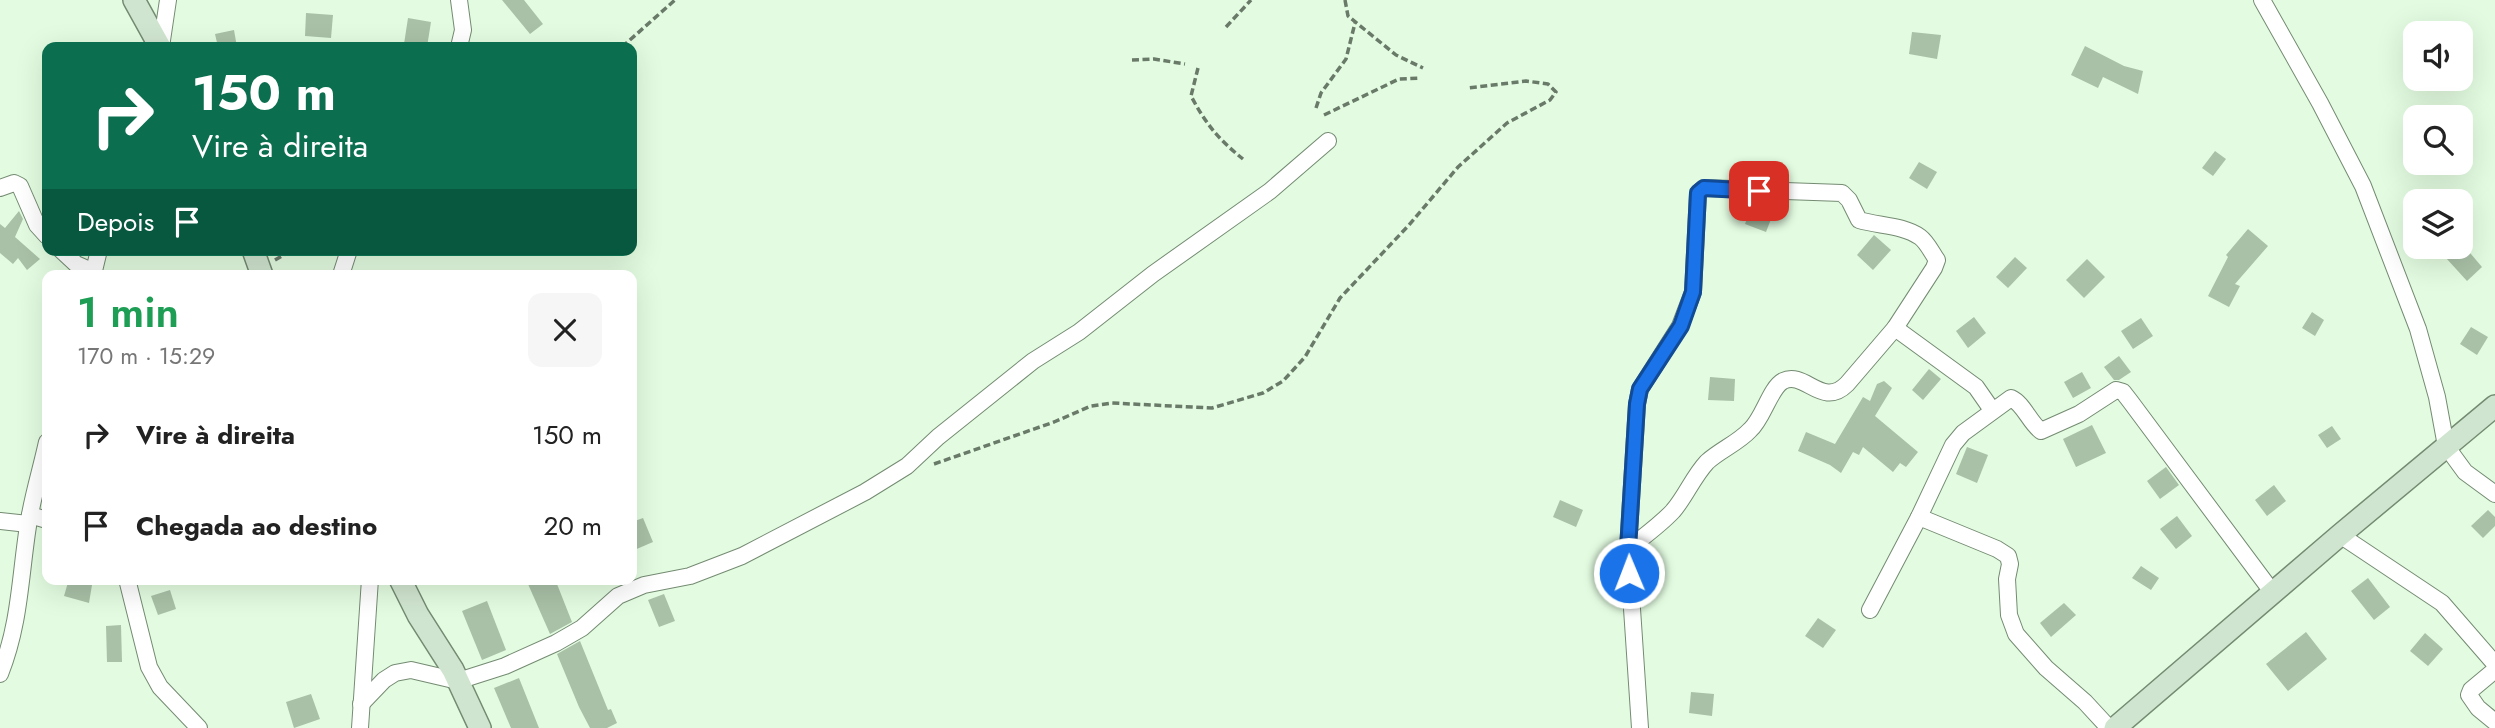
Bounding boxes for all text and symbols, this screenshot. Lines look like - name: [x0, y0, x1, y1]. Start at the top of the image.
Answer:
- map controls: [2403, 21, 2473, 259]
- button: sound: [2403, 21, 2473, 91]
- text: 150 m: [192, 58, 336, 128]
- icon: right: [77, 70, 168, 161]
- button: search: [2403, 105, 2473, 175]
- text: Vire à direita: [192, 123, 368, 169]
- pin: [1729, 161, 1789, 221]
- icon: arrive: [1740, 172, 1778, 210]
- button: layers: [2403, 189, 2473, 259]
- text: Depois: [77, 203, 154, 241]
- icon: arrive: [168, 203, 206, 241]
- text: 1 min: [77, 282, 179, 343]
- button: close: [528, 293, 602, 367]
- text: 170 m · 15:29: [77, 339, 215, 373]
- icon: right: [77, 416, 115, 454]
- text: Vire à direita: [136, 416, 295, 454]
- text: 150 m: [532, 416, 602, 454]
- icon: arrive: [77, 507, 115, 545]
- text: Chegada ao destino: [136, 507, 377, 545]
- text: 20 m: [544, 507, 602, 545]
- position arrow: [1592, 536, 1666, 610]

